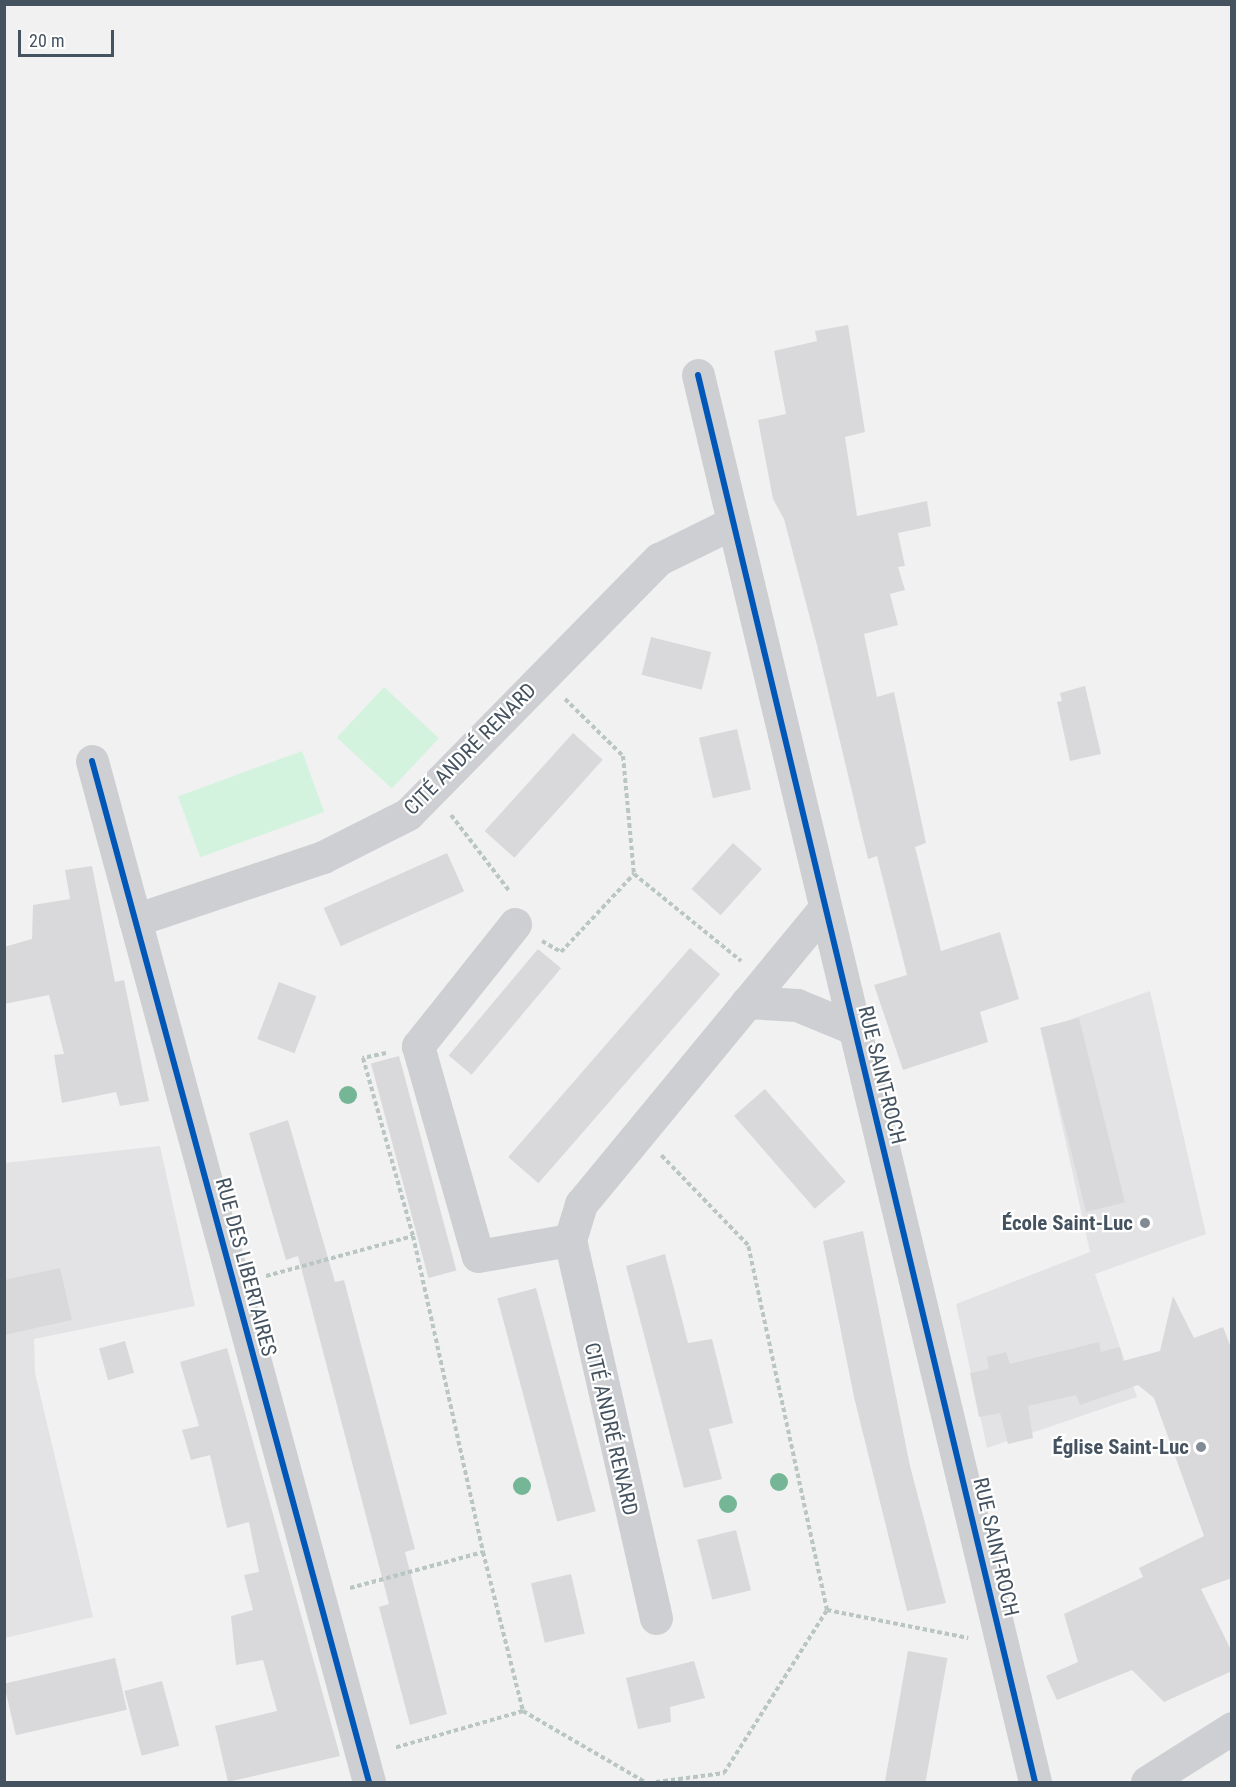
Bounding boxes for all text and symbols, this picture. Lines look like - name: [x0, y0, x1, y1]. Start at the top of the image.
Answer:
- scale bar: [21, 18, 117, 56]
- text: 20 m: [29, 30, 64, 51]
- street label: CITÉ ANDRÉ RENARD: [399, 678, 541, 820]
- street label: RUE SAINT-ROCH: [853, 1003, 911, 1147]
- street label: RUE DES LIBERTAIRES: [210, 1175, 282, 1359]
- place label: École Saint-Luc: [1002, 1210, 1133, 1236]
- marker: École Saint-Luc: [1138, 1216, 1152, 1230]
- street label: CITÉ ANDRÉ RENARD: [579, 1340, 643, 1518]
- place label: Église Saint-Luc: [1053, 1434, 1189, 1460]
- marker: Église Saint-Luc: [1194, 1440, 1208, 1454]
- street label: RUE SAINT-ROCH: [968, 1475, 1024, 1619]

